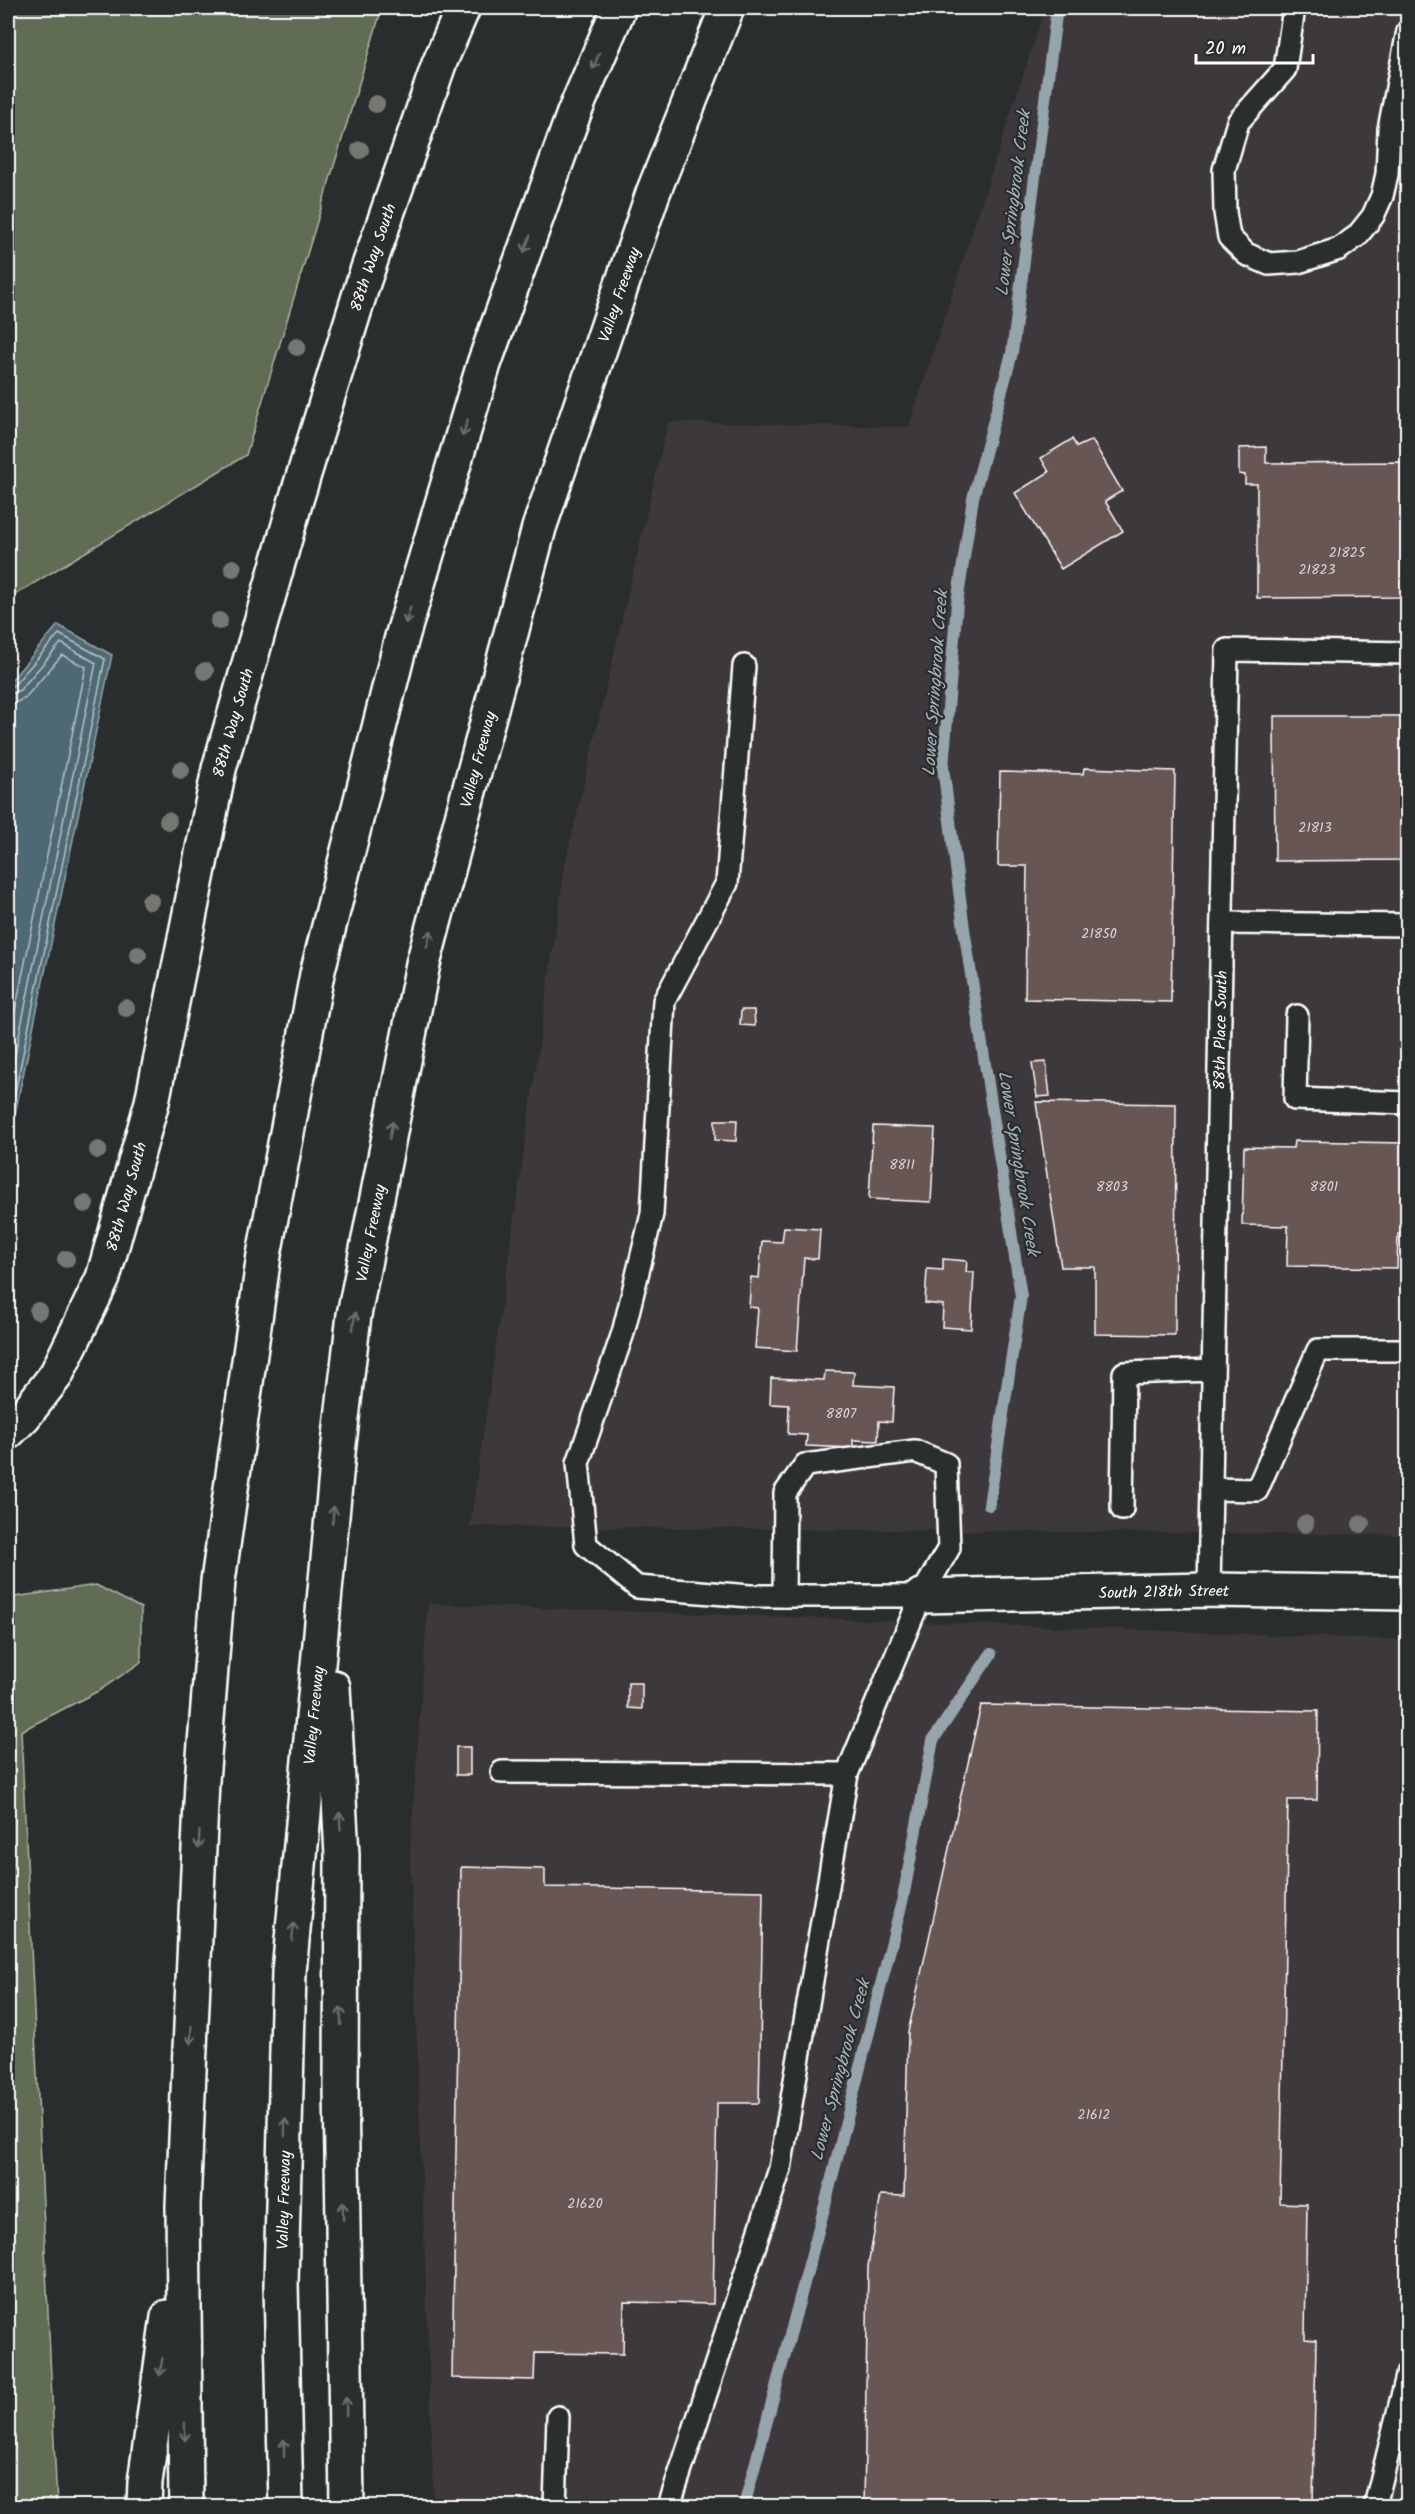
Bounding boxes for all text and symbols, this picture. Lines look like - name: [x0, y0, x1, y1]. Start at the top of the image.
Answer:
- scale bar: [1196, 27, 1313, 65]
- text: 20 m: [1205, 35, 1246, 64]
- one-way arrow: [590, 52, 601, 70]
- water label: Lower Springbrook Creek: [989, 106, 1041, 298]
- street label: 88th Way South: [344, 200, 404, 315]
- one-way arrow: [521, 234, 532, 253]
- street label: Valley Freeway: [592, 244, 648, 346]
- one-way arrow: [458, 418, 469, 437]
- house number: 21825: [1329, 542, 1367, 564]
- house number: 21823: [1298, 559, 1336, 581]
- water label: Lower Springbrook Creek: [916, 586, 958, 777]
- one-way arrow: [402, 605, 413, 624]
- street label: 88th Way South: [207, 665, 261, 780]
- street label: Valley Freeway: [454, 708, 504, 811]
- house number: 21813: [1298, 817, 1332, 839]
- house number: 21850: [1081, 923, 1117, 945]
- one-way arrow: [424, 930, 436, 949]
- street label: 88th Place South: [1208, 970, 1235, 1090]
- water label: Lower Springbrook Creek: [989, 1069, 1047, 1260]
- one-way arrow: [386, 1121, 397, 1140]
- street label: 88th Way South: [100, 1139, 154, 1255]
- house number: 8811: [889, 1154, 915, 1176]
- house number: 8803: [1096, 1176, 1128, 1198]
- house number: 8801: [1310, 1176, 1338, 1198]
- street label: Valley Freeway: [350, 1182, 393, 1284]
- one-way arrow: [348, 1312, 359, 1332]
- house number: 8807: [826, 1403, 857, 1425]
- one-way arrow: [328, 1506, 339, 1526]
- street label: South 218th Street: [1099, 1579, 1230, 1606]
- street label: Valley Freeway: [298, 1665, 332, 1766]
- one-way arrow: [335, 1812, 346, 1832]
- one-way arrow: [194, 1829, 205, 1849]
- one-way arrow: [288, 1923, 299, 1943]
- water label: Lower Springbrook Creek: [803, 1974, 880, 2164]
- one-way arrow: [335, 2007, 347, 2027]
- one-way arrow: [185, 2024, 196, 2044]
- house number: 21612: [1078, 2104, 1110, 2126]
- one-way arrow: [279, 2118, 291, 2138]
- street label: Valley Freeway: [271, 2150, 298, 2250]
- house number: 21620: [567, 2193, 603, 2215]
- one-way arrow: [337, 2202, 349, 2222]
- one-way arrow: [155, 2357, 166, 2377]
- one-way arrow: [340, 2397, 352, 2417]
- one-way arrow: [179, 2421, 191, 2441]
- one-way arrow: [279, 2439, 290, 2459]

